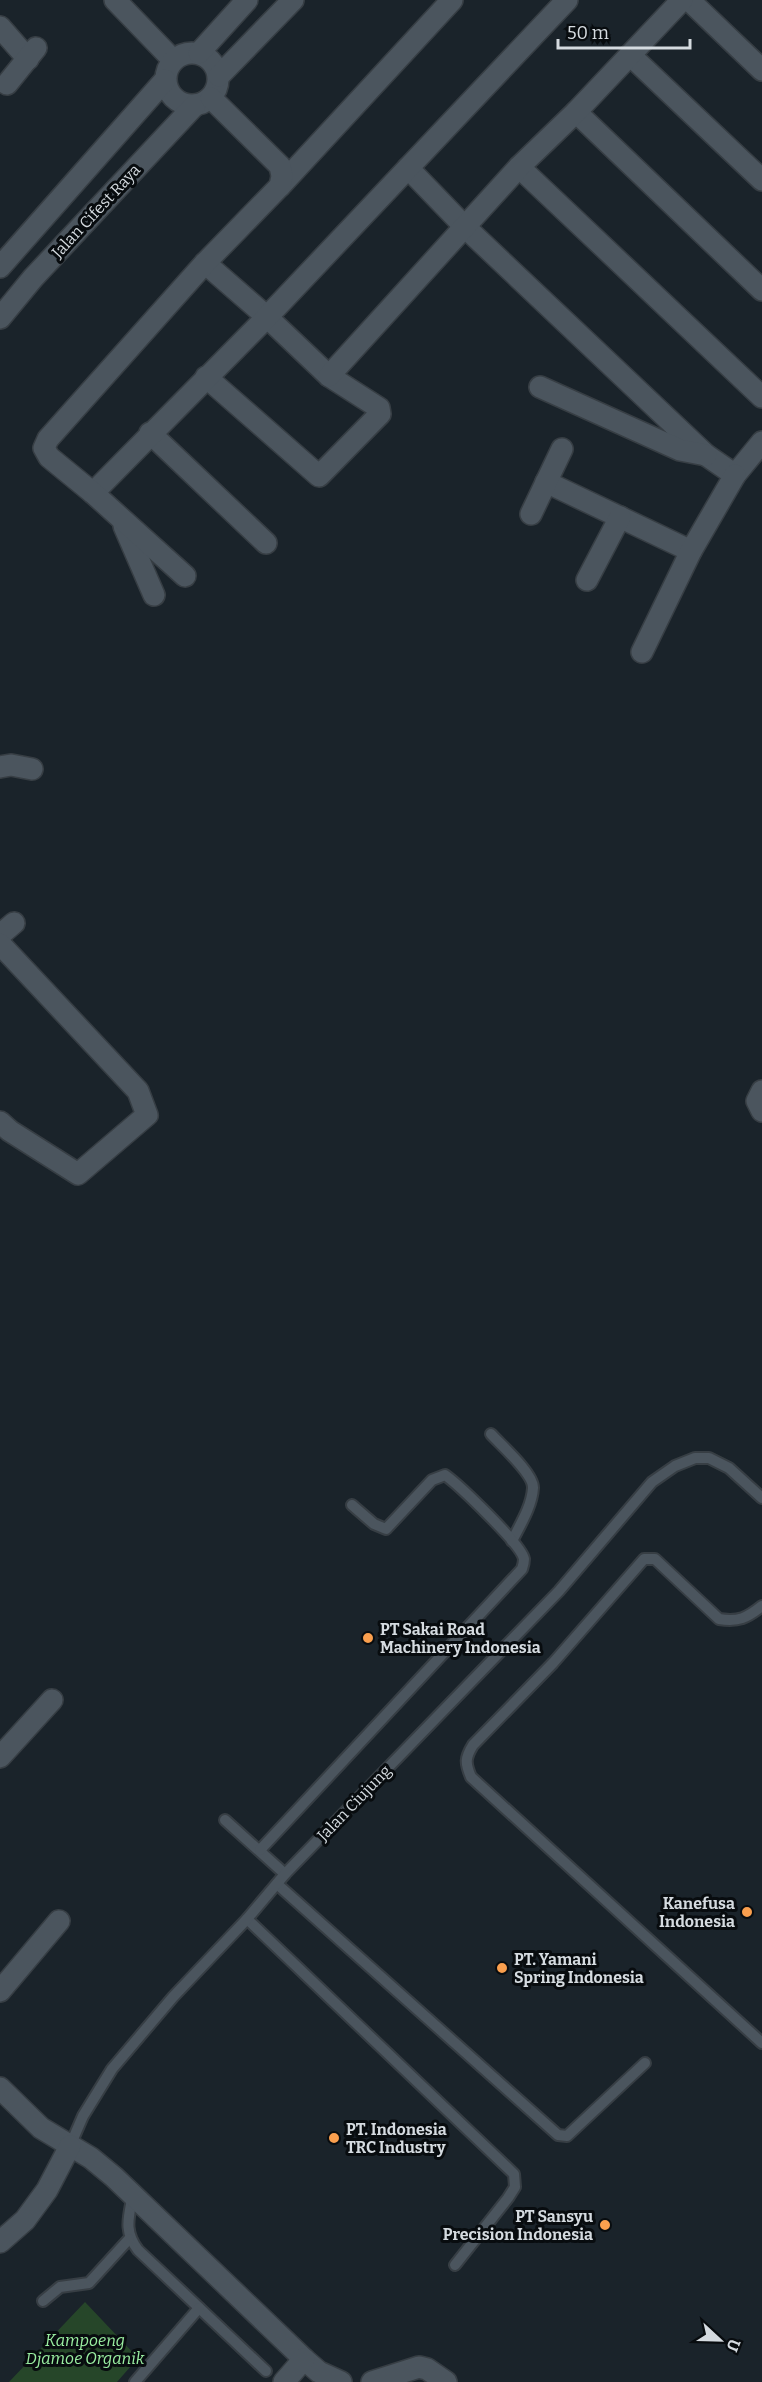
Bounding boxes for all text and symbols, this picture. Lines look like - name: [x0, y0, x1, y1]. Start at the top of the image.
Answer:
- scale bar: [558, 12, 690, 50]
- text: 50 m: [567, 22, 609, 44]
- street label: Jalan Cifest Raya: [47, 160, 144, 262]
- place label: PT Sakai Road Machinery Indonesia: [380, 1620, 541, 1657]
- marker: PT Sakai Road Machinery Indonesia: [361, 1631, 375, 1645]
- street label: Jalan Ciujung: [312, 1761, 395, 1846]
- place label: Kanefusa Indonesia: [659, 1894, 735, 1931]
- marker: Kanefusa Indonesia: [740, 1905, 754, 1919]
- place label: PT. Yamani Spring Indonesia: [514, 1950, 644, 1987]
- marker: PT. Yamani Spring Indonesia: [495, 1961, 509, 1975]
- place label: PT. Indonesia TRC Industry: [346, 2120, 447, 2157]
- marker: PT. Indonesia TRC Industry: [327, 2131, 341, 2145]
- place label: PT Sansyu Precision Indonesia: [443, 2207, 593, 2244]
- marker: PT Sansyu Precision Indonesia: [598, 2218, 612, 2232]
- north arrow: [690, 2310, 750, 2370]
- park label: Kampoeng Djamoe Organik: [25, 2331, 145, 2368]
- text: U: [722, 2336, 744, 2355]

